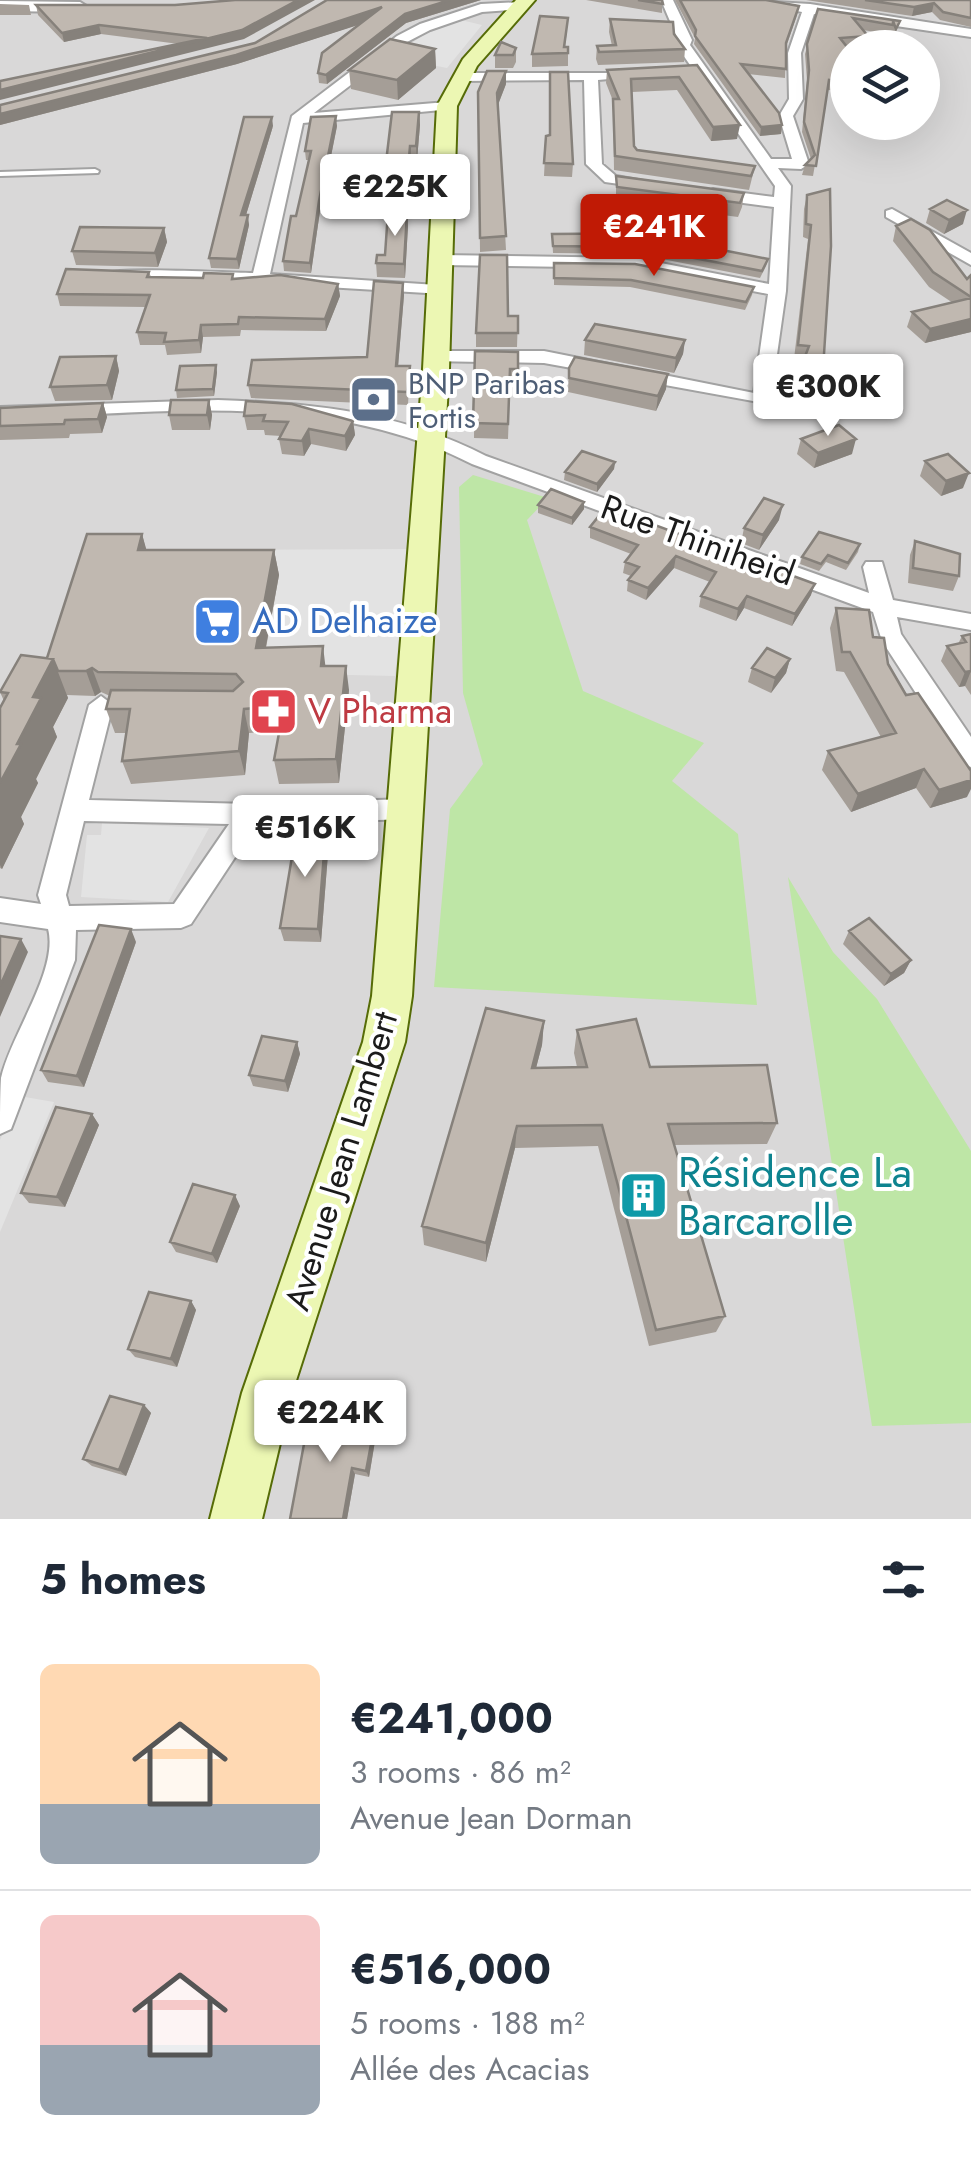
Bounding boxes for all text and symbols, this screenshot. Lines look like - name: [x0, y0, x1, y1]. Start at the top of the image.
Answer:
- map controls: [830, 30, 940, 140]
- button: layers: [830, 30, 940, 140]
- pin: €225K: [325, 154, 465, 239]
- text: €225K: [342, 163, 448, 209]
- pin: €241K: [584, 194, 724, 279]
- text: €241K: [603, 203, 705, 249]
- pin: €300K: [758, 354, 898, 439]
- place label: BNP Paribas Fortis: [408, 362, 565, 439]
- text: €300K: [775, 363, 881, 409]
- bank icon: BNP Paribas Fortis: [347, 374, 399, 426]
- street label: Rue Thiniheid: [594, 482, 802, 598]
- supermarket icon: AD Delhaize: [191, 595, 243, 647]
- place label: AD Delhaize: [252, 596, 437, 646]
- pharmacy icon: V Pharma: [247, 685, 299, 737]
- place label: V Pharma: [308, 686, 452, 736]
- pin: €516K: [235, 795, 375, 880]
- text: €516K: [254, 804, 356, 850]
- street label: Avenue Jean Lambert: [272, 1005, 410, 1317]
- place label: Résidence La Barcarolle: [678, 1142, 912, 1251]
- building icon: Résidence La Barcarolle: [617, 1170, 669, 1222]
- pin: €224K: [260, 1380, 400, 1465]
- text: €224K: [276, 1389, 384, 1435]
- text: 5 homes: [40, 1549, 206, 1610]
- icon: filters: [876, 1552, 931, 1607]
- text: €241,000: [350, 1688, 553, 1749]
- icon: home: [120, 1704, 240, 1824]
- text: 3 rooms · 86 m²: [350, 1749, 571, 1795]
- text: Avenue Jean Dorman: [350, 1795, 633, 1841]
- text: €516,000: [350, 1939, 551, 2000]
- icon: home: [120, 1955, 240, 2075]
- text: 5 rooms · 188 m²: [350, 2000, 585, 2046]
- text: Allée des Acacias: [350, 2046, 589, 2092]

